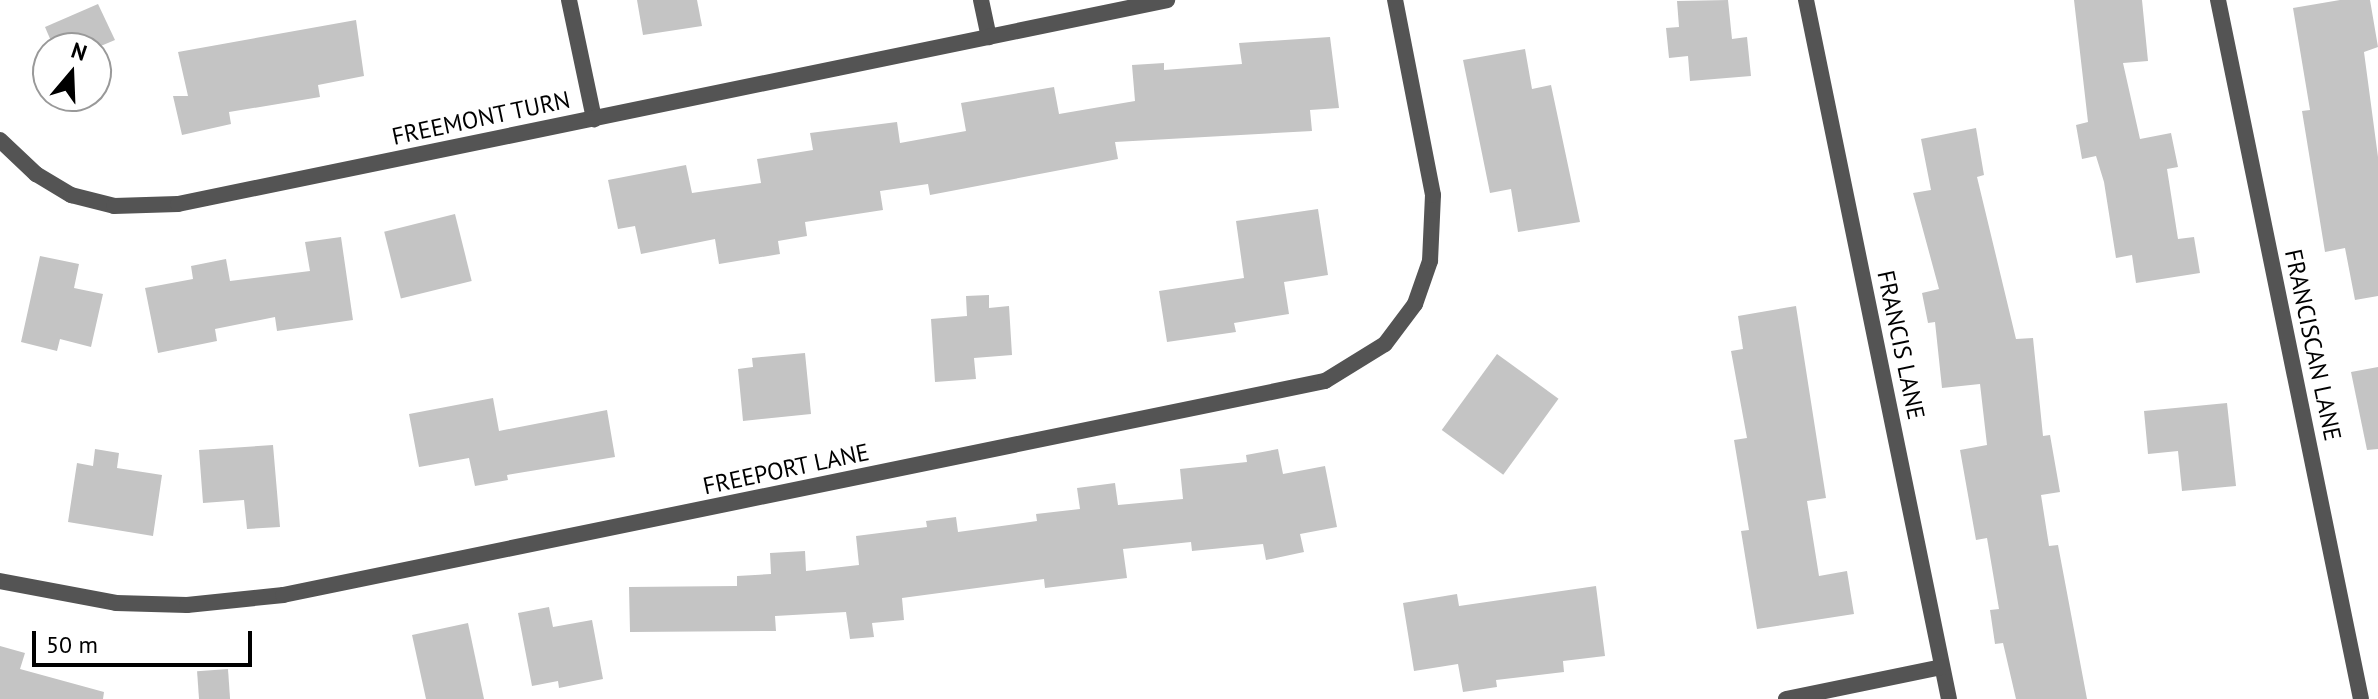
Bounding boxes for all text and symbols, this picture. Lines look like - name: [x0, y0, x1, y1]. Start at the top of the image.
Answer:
- north arrow: [32, 32, 112, 112]
- text: N: [68, 36, 91, 67]
- street label: FREEMONT TURN: [388, 85, 574, 151]
- street label: FRANCISCAN LANE: [2279, 247, 2347, 443]
- street label: FRANCIS LANE: [1871, 268, 1931, 422]
- street label: FREEPORT LANE: [700, 437, 872, 501]
- scale bar: [36, 615, 256, 665]
- text: 50 m: [46, 629, 98, 660]

